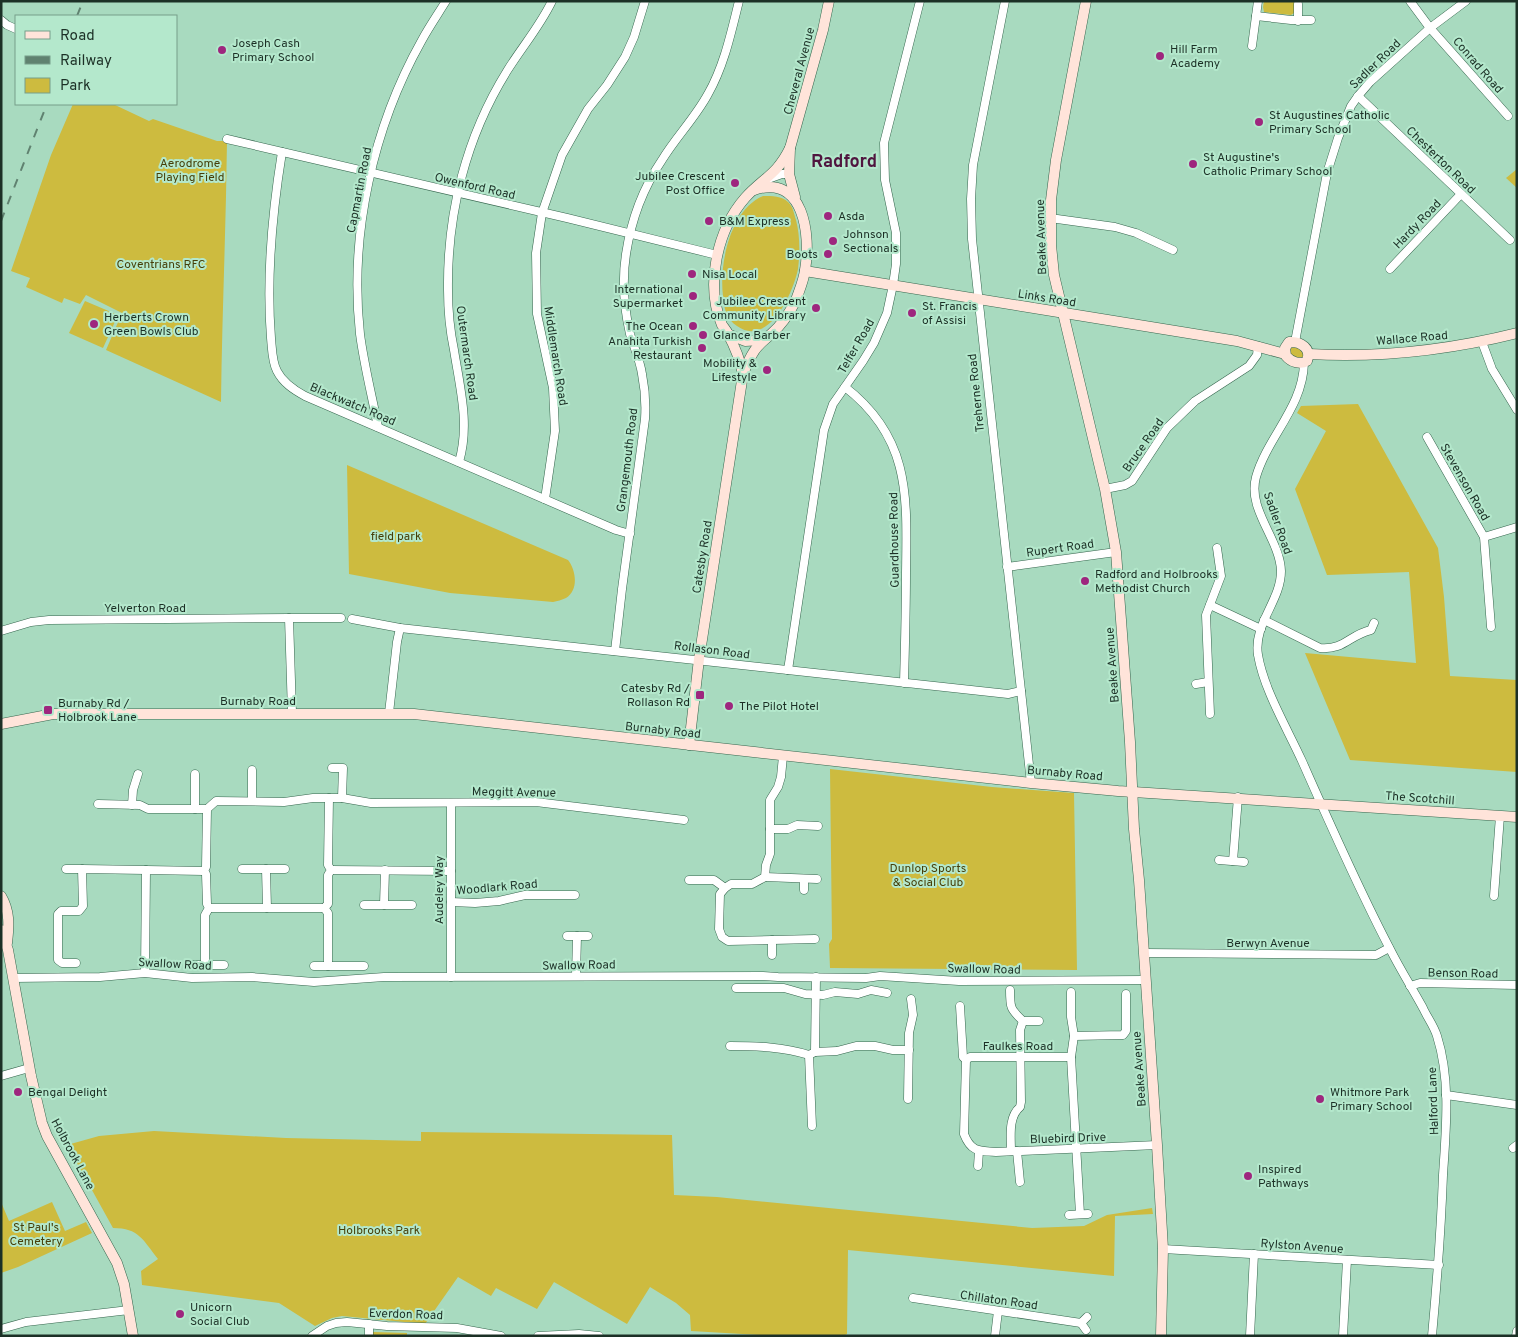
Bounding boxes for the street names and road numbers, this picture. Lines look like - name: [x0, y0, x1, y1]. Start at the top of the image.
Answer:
- street label: Cheveral Avenue: [781, 26, 819, 117]
- street label: Conrad Road: [1448, 34, 1506, 97]
- street label: Sadler Road: [1347, 36, 1405, 93]
- street label: Chesterton Road: [1402, 123, 1479, 198]
- street label: Capmartin Road: [344, 146, 376, 235]
- street label: Owenford Road: [433, 170, 517, 204]
- street label: Hardy Road: [1390, 197, 1445, 253]
- street label: Beake Avenue: [1033, 199, 1051, 275]
- street label: Links Road: [1017, 286, 1077, 311]
- street label: Outermarch Road: [451, 305, 481, 402]
- street label: Middlemarch Road: [539, 305, 571, 407]
- street label: Telfer Road: [835, 316, 879, 377]
- street label: Wallace Road: [1376, 328, 1449, 350]
- street label: Treherne Road: [965, 353, 989, 433]
- street label: Blackwatch Road: [307, 380, 398, 430]
- street label: Grangemouth Road: [614, 407, 642, 513]
- street label: Bruce Road: [1119, 415, 1168, 476]
- street label: Stevenson Road: [1436, 441, 1493, 524]
- street label: Sadler Road: [1259, 490, 1295, 557]
- street label: Guardhouse Road: [886, 492, 904, 588]
- street label: Catesby Road: [689, 519, 717, 595]
- street label: Rupert Road: [1025, 536, 1095, 562]
- street label: Yelverton Road: [104, 601, 186, 617]
- street label: Beake Avenue: [1102, 627, 1124, 703]
- street label: Rollason Road: [673, 638, 751, 664]
- street label: Burnaby Road: [220, 694, 296, 710]
- street label: Burnaby Road: [624, 719, 702, 743]
- street label: Burnaby Road: [1026, 763, 1104, 785]
- street label: Meggitt Avenue: [472, 784, 556, 802]
- street label: The Scotchill: [1385, 789, 1455, 809]
- street label: Audeley Way: [432, 856, 448, 924]
- street label: Woodlark Road: [456, 876, 538, 900]
- street label: Berwyn Avenue: [1226, 936, 1310, 952]
- street label: Swallow Road: [138, 955, 212, 975]
- street label: Swallow Road: [542, 957, 616, 975]
- street label: Swallow Road: [947, 961, 1021, 979]
- street label: Benson Road: [1427, 965, 1499, 983]
- street label: Beake Avenue: [1129, 1031, 1151, 1107]
- street label: Faulkes Road: [983, 1039, 1053, 1055]
- street label: Halford Lane: [1425, 1067, 1443, 1135]
- street label: Holbrook Lane: [47, 1116, 98, 1193]
- street label: Bluebird Drive: [1030, 1130, 1106, 1148]
- street label: Rylston Avenue: [1260, 1236, 1344, 1258]
- street label: Chillaton Road: [959, 1288, 1039, 1314]
- street label: Everdon Road: [369, 1306, 443, 1324]

